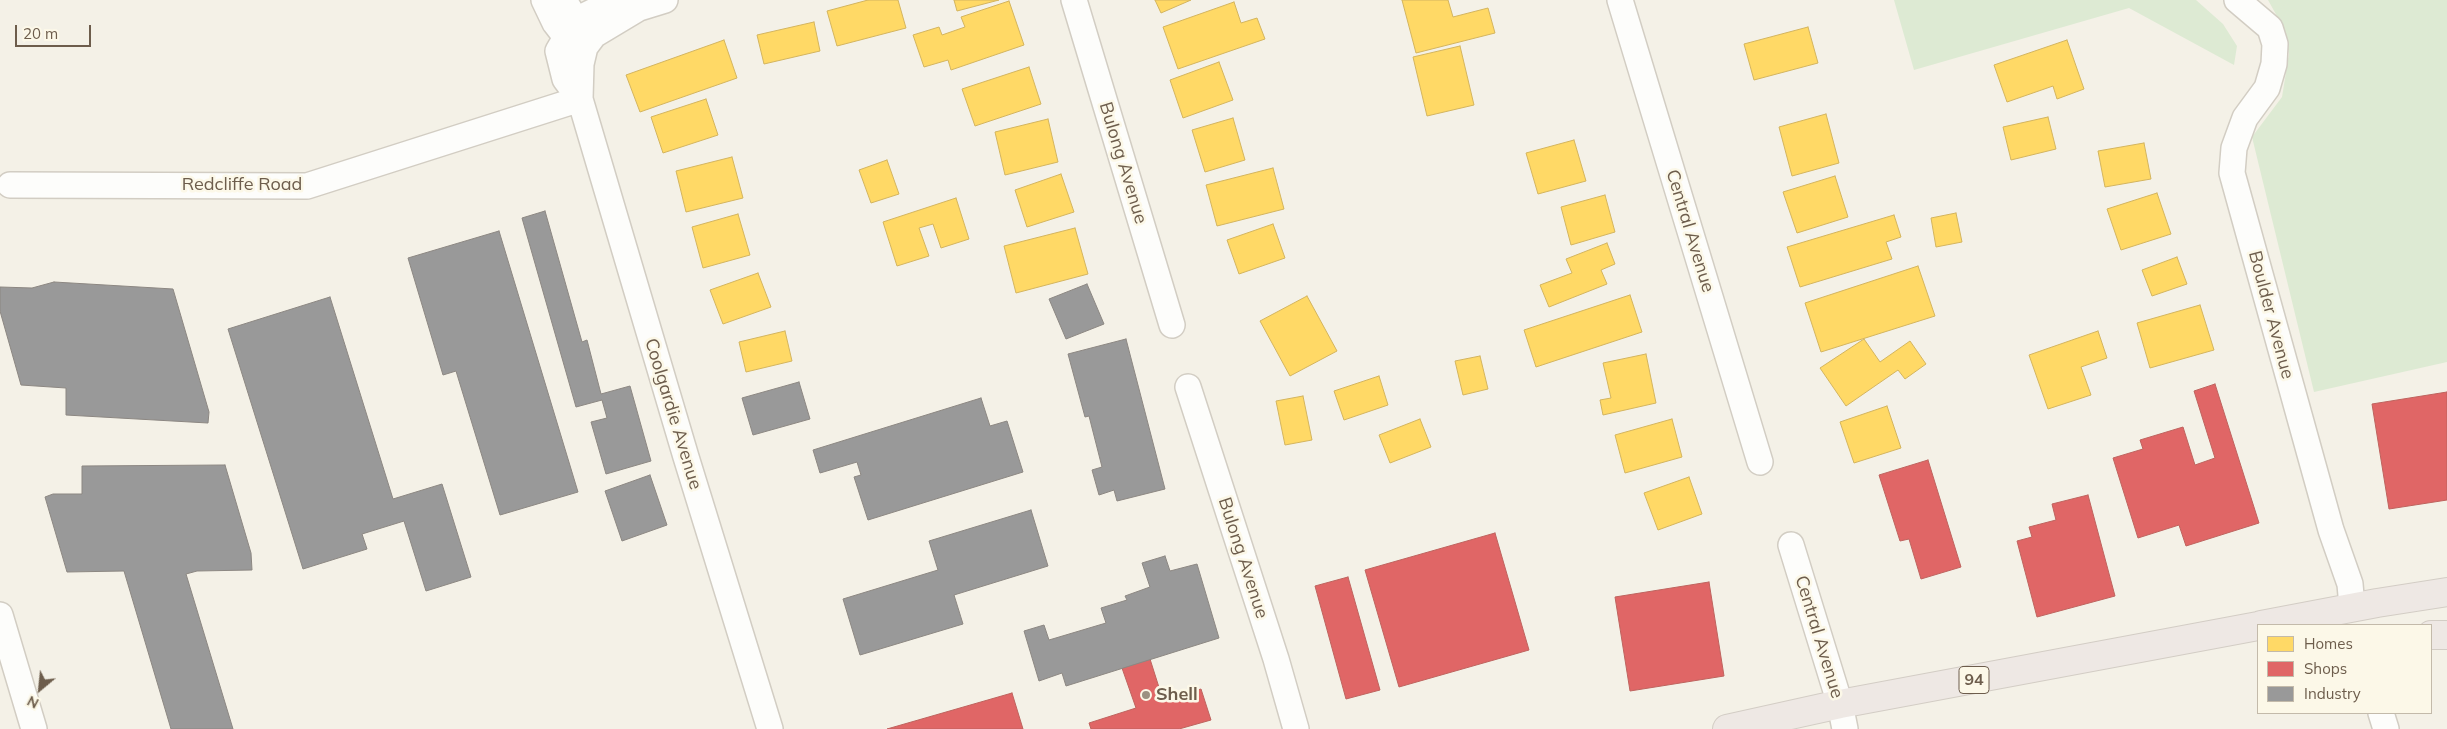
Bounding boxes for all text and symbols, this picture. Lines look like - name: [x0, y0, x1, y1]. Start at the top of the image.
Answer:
- scale bar: [18, 15, 94, 47]
- text: 20 m: [23, 24, 58, 43]
- street label: Bulong Avenue: [1094, 100, 1152, 226]
- street label: Central Avenue: [1661, 167, 1719, 295]
- street label: Redcliffe Road: [182, 174, 302, 196]
- street label: Boulder Avenue: [2244, 249, 2298, 381]
- street label: Coolgardie Avenue: [640, 336, 706, 492]
- street label: Bulong Avenue: [1213, 495, 1273, 621]
- street label: Central Avenue: [1790, 573, 1848, 701]
- legend: [2257, 624, 2432, 714]
- text: Homes: [2304, 634, 2353, 653]
- text: Shops: [2304, 659, 2347, 678]
- north arrow: [15, 664, 65, 714]
- road number: 94: [1959, 666, 1989, 694]
- place label: Shell: [1156, 684, 1198, 706]
- text: Industry: [2304, 684, 2361, 703]
- marker: Shell: [1140, 689, 1152, 701]
- text: N: [24, 692, 42, 713]

